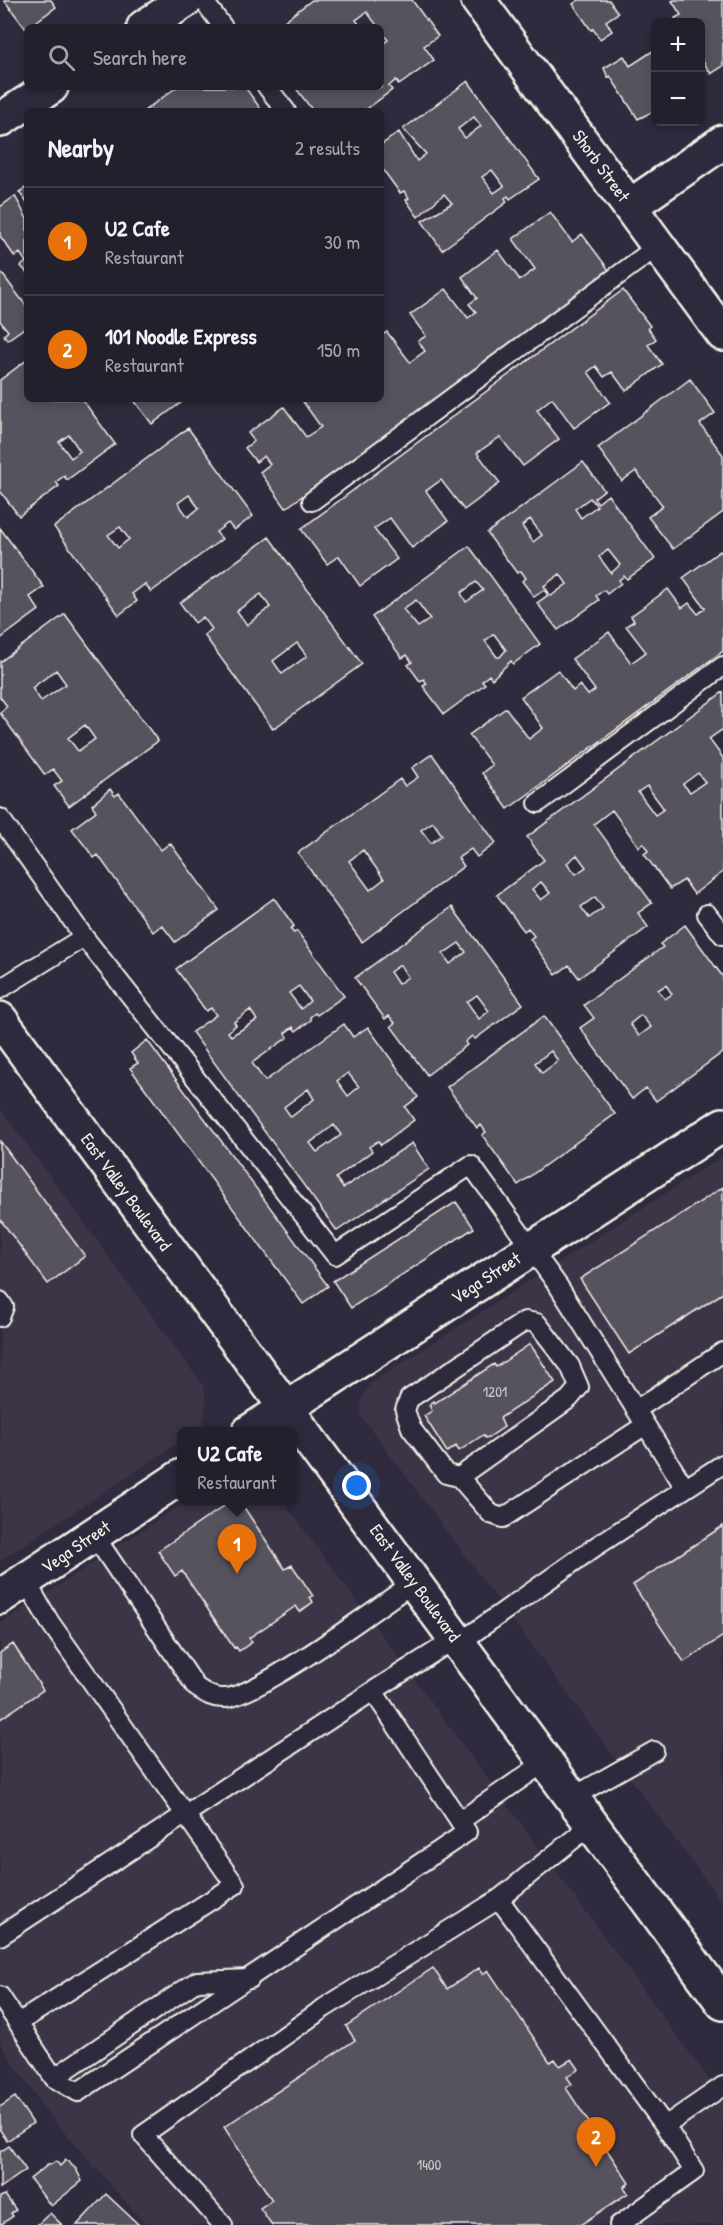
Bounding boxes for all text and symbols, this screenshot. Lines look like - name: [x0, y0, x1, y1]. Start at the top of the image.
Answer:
- map controls: [651, 18, 705, 126]
- button: +: [651, 18, 705, 72]
- search box: [24, 24, 384, 90]
- icon: search: [45, 41, 78, 74]
- text: Search here: [93, 42, 187, 72]
- button: −: [651, 72, 705, 126]
- street label: Shorb Street: [567, 125, 637, 207]
- text: Nearby: [48, 130, 114, 165]
- text: 2 results: [295, 134, 360, 161]
- text: U2 Cafe: [105, 213, 170, 243]
- text: 1: [64, 228, 71, 255]
- text: 30 m: [324, 228, 360, 255]
- text: Restaurant: [105, 243, 184, 270]
- text: 101 Noodle Express: [105, 321, 257, 351]
- text: 2: [63, 336, 72, 363]
- text: 150 m: [317, 336, 360, 363]
- text: Restaurant: [105, 351, 184, 378]
- street label: East Valley Boulevard: [75, 1128, 178, 1256]
- street label: Vega Street: [446, 1245, 526, 1309]
- house number: 1201: [483, 1381, 507, 1402]
- popup: [177, 1427, 297, 1505]
- text: U2 Cafe: [198, 1438, 262, 1468]
- text: Restaurant: [198, 1468, 276, 1495]
- your location: [342, 1471, 371, 1500]
- street label: Vega Street: [36, 1514, 116, 1579]
- street label: East Valley Boulevard: [364, 1519, 467, 1647]
- pin: 1: [218, 1524, 256, 1574]
- pin: 2: [576, 2118, 616, 2167]
- house number: 1400: [417, 2154, 442, 2175]

